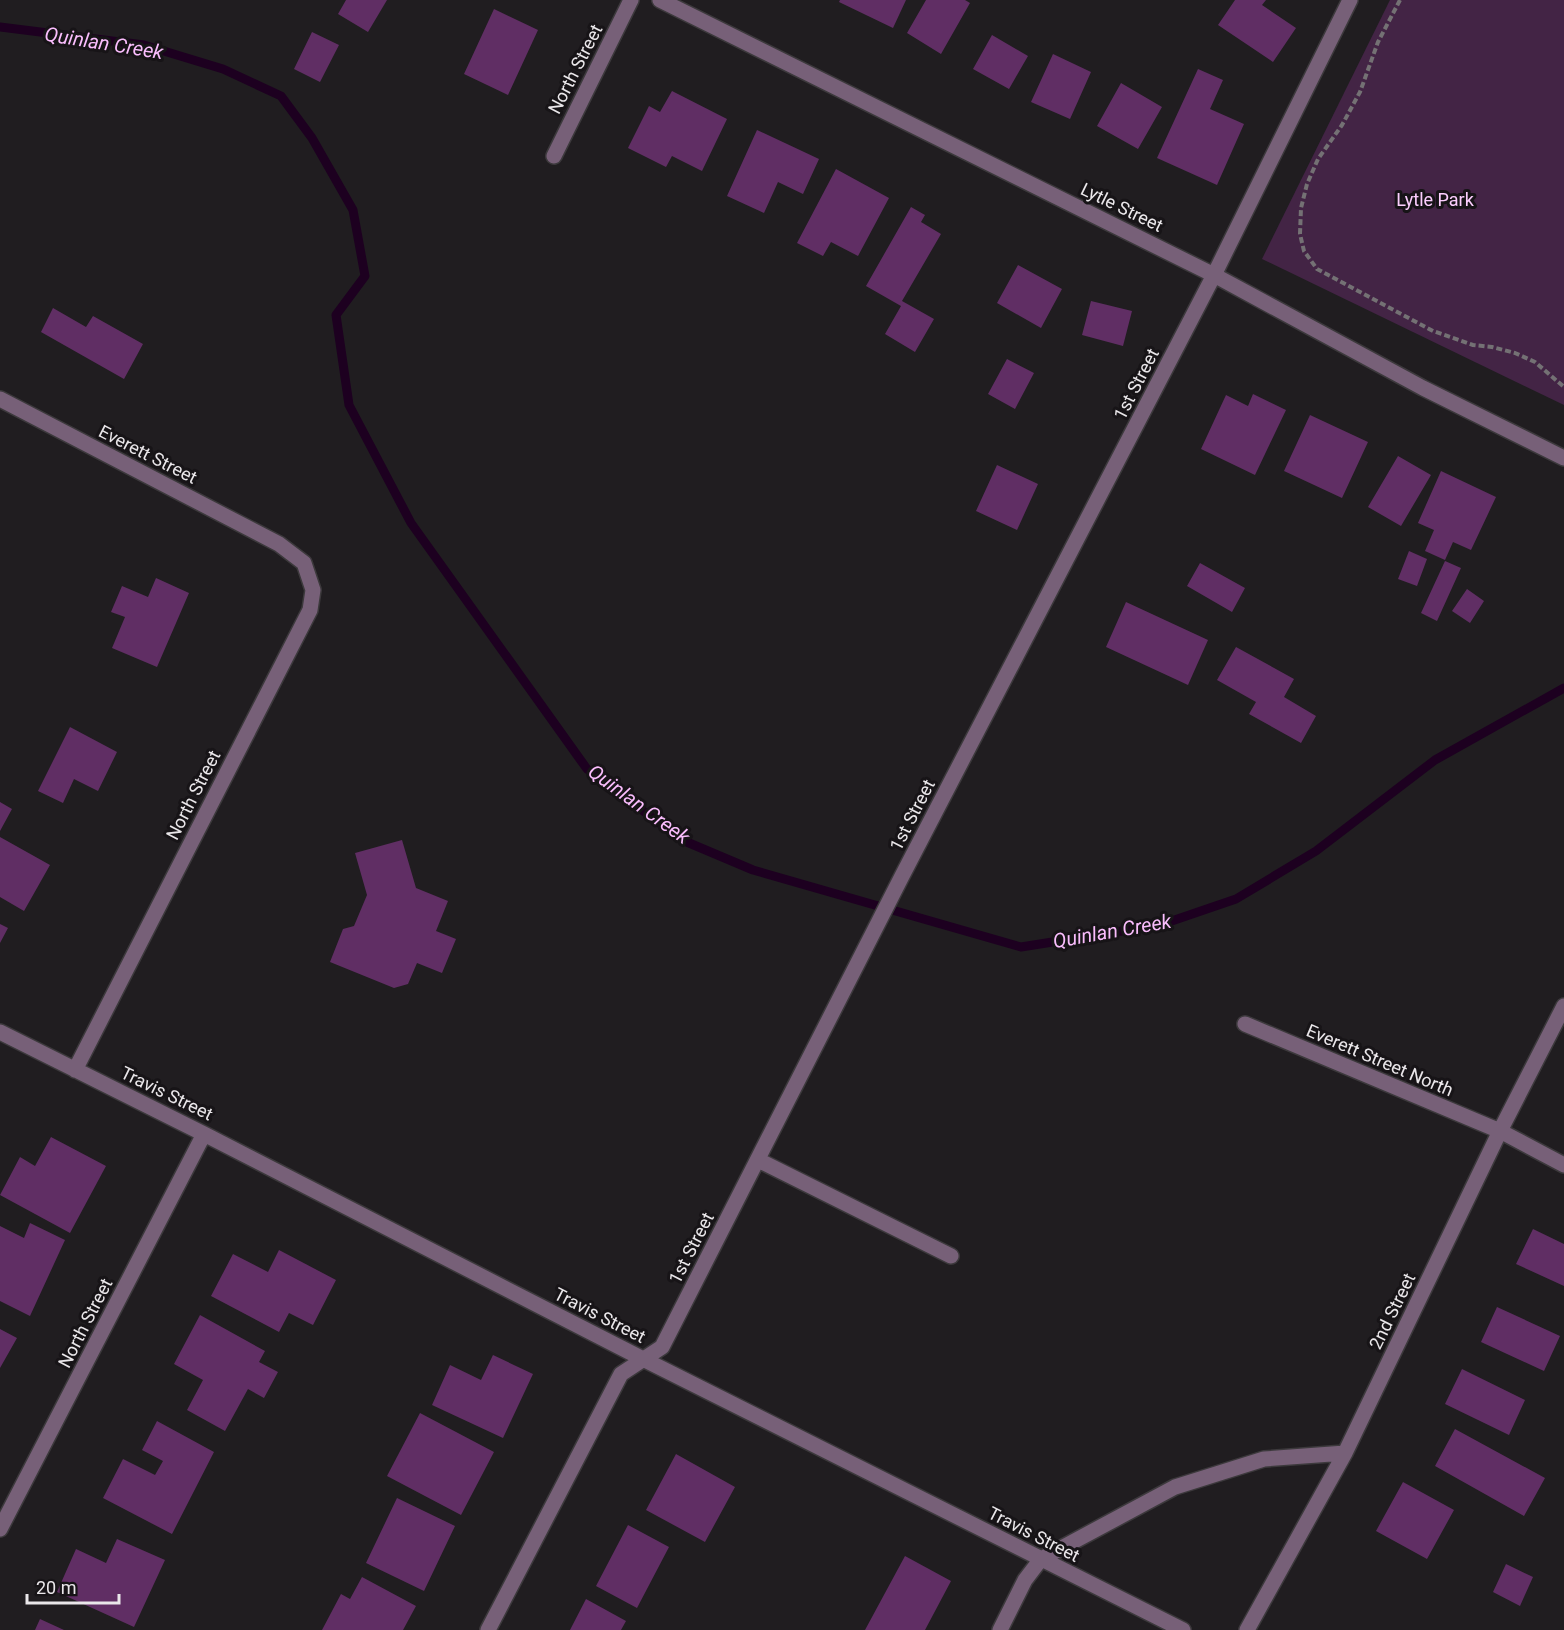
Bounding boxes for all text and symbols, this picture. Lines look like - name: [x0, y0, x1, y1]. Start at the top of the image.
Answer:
- street label: North Street: [544, 21, 607, 117]
- water label: Quinlan Creek: [43, 22, 166, 64]
- street label: Lytle Street: [1077, 178, 1167, 236]
- park label: Lytle Park: [1396, 189, 1475, 210]
- street label: 1st Street: [1109, 345, 1163, 423]
- street label: Everett Street: [95, 420, 201, 488]
- street label: North Street: [162, 747, 225, 843]
- water label: Quinlan Creek: [583, 759, 695, 850]
- street label: 1st Street: [885, 776, 939, 854]
- water label: Quinlan Creek: [1051, 909, 1174, 953]
- street label: Everett Street North: [1304, 1020, 1456, 1100]
- street label: Travis Street: [118, 1062, 217, 1124]
- street label: 1st Street: [664, 1209, 718, 1287]
- street label: 2nd Street: [1365, 1269, 1419, 1353]
- street label: North Street: [54, 1275, 117, 1371]
- street label: Travis Street: [551, 1283, 649, 1347]
- street label: Travis Street: [985, 1502, 1083, 1566]
- scale bar: [27, 1567, 118, 1605]
- text: 20 m: [36, 1577, 76, 1598]

